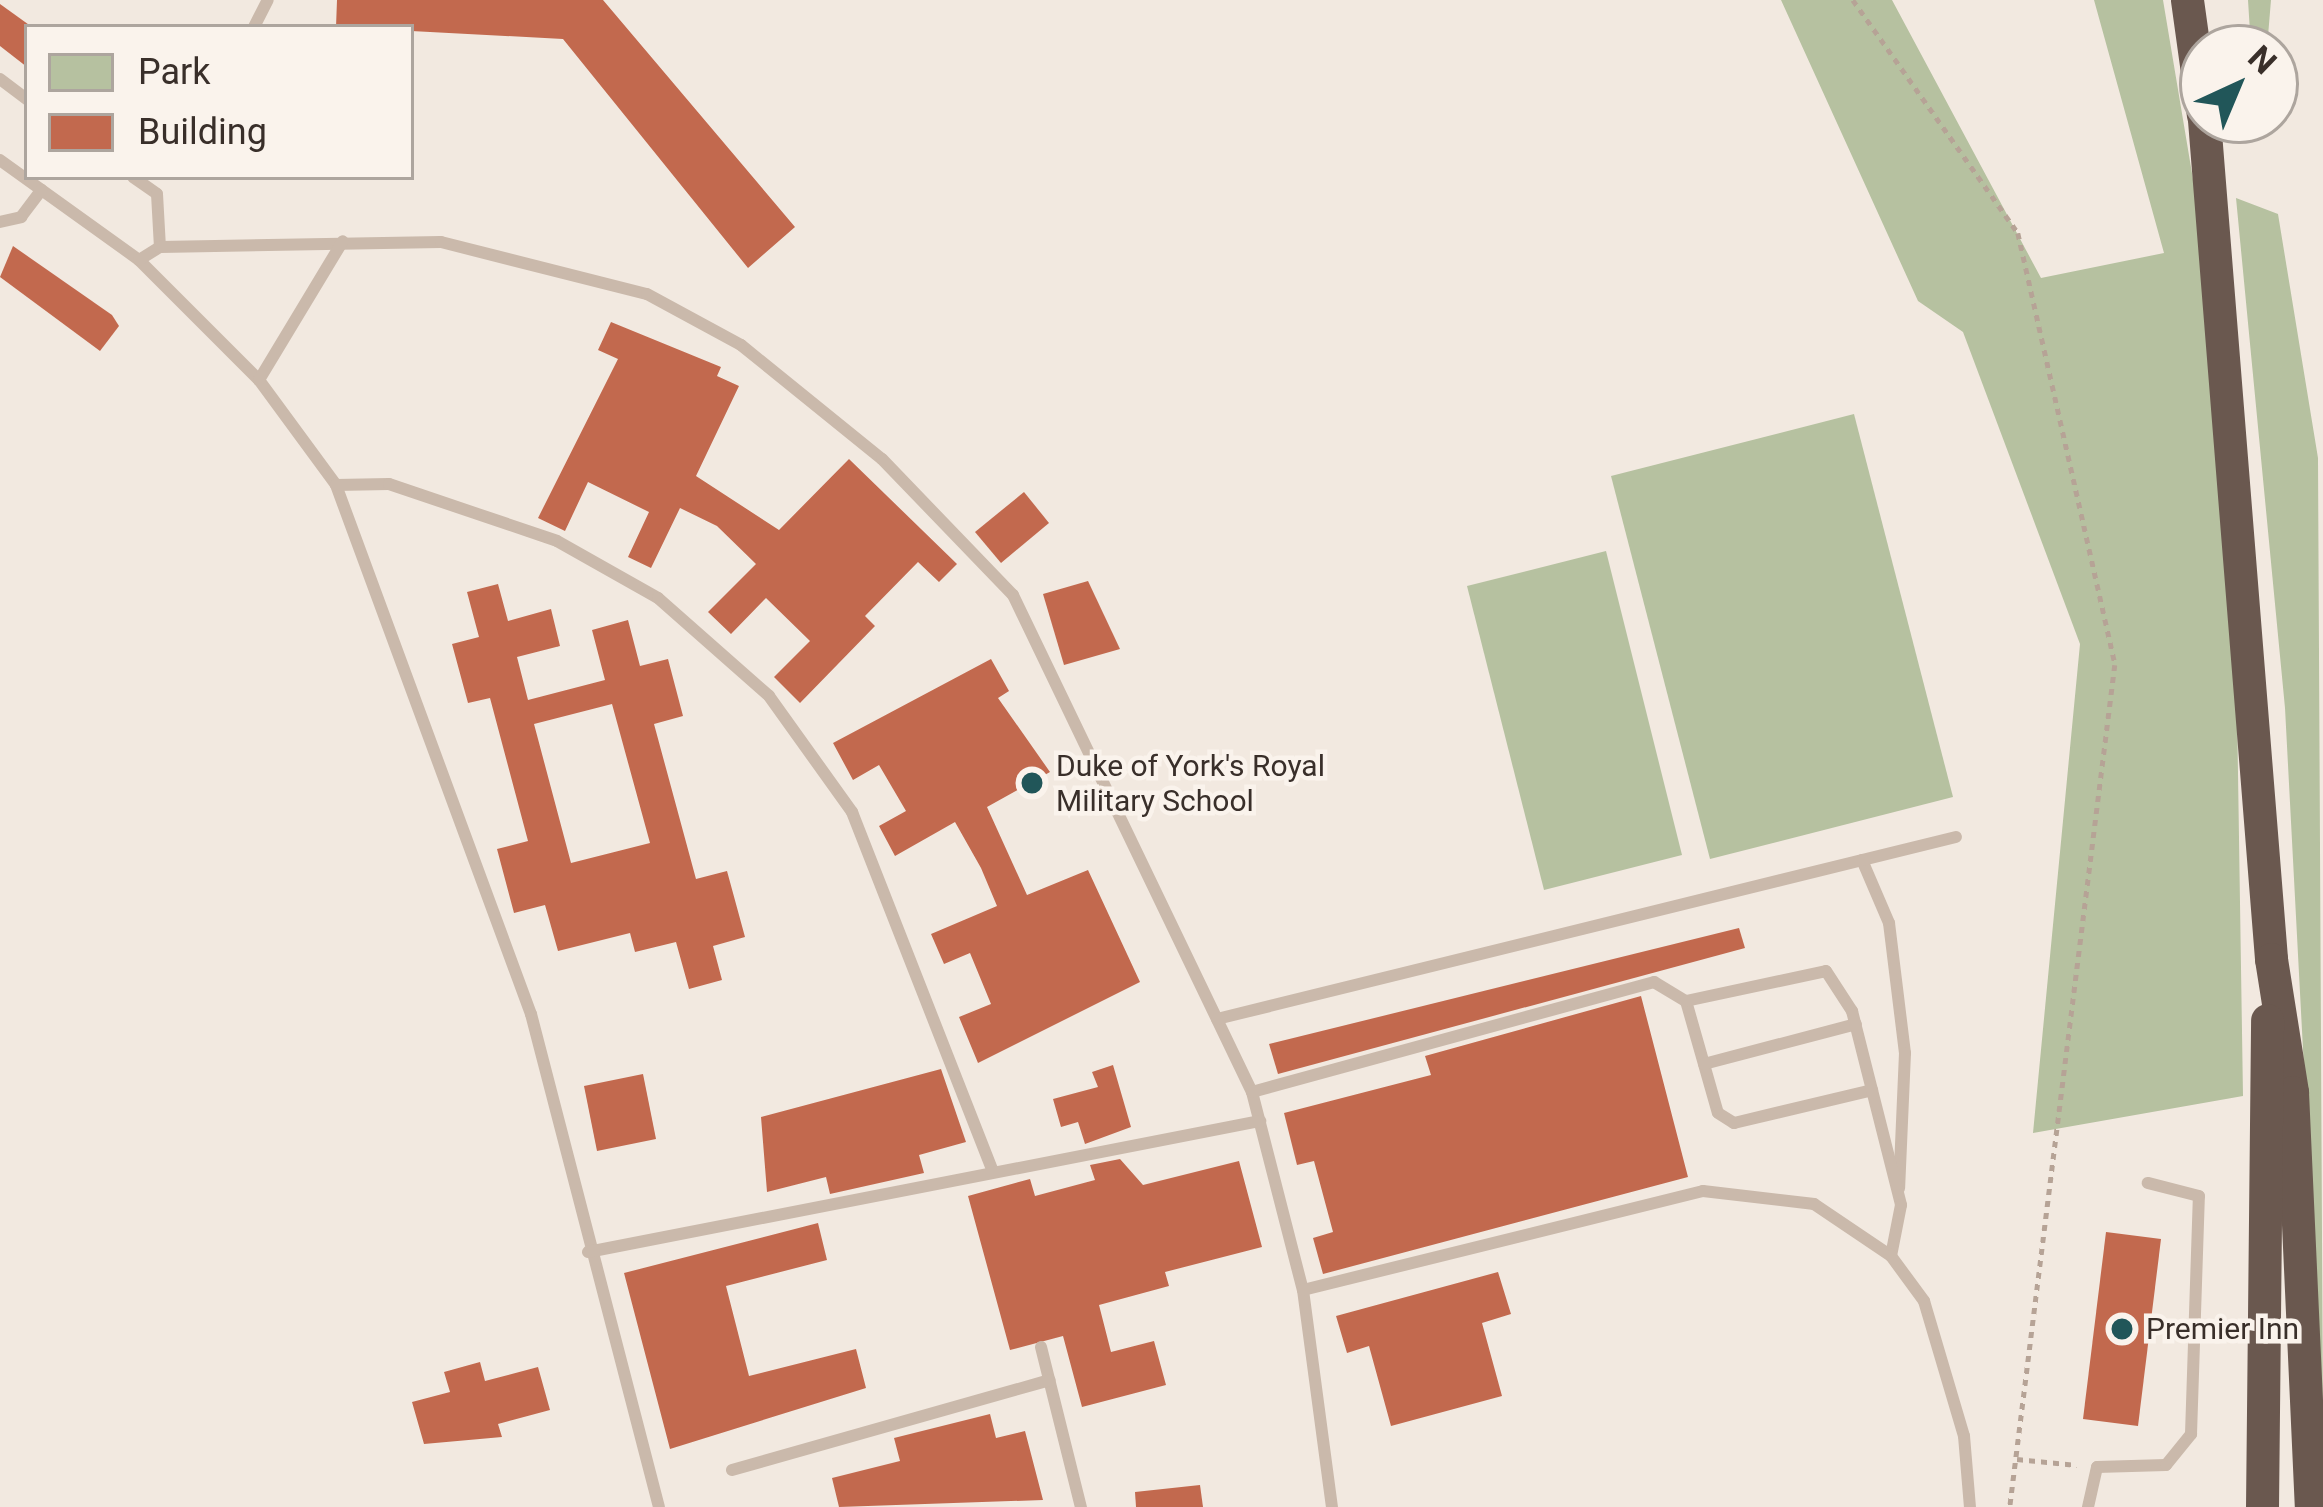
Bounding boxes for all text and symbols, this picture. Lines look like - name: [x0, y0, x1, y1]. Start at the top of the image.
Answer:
- legend: [24, 24, 414, 180]
- north arrow: [2179, 24, 2299, 144]
- text: N: [2240, 38, 2284, 82]
- text: Park: [138, 51, 211, 93]
- text: Building: [138, 111, 267, 153]
- place label: Duke of York's Royal Military School: [1056, 748, 1325, 819]
- marker: Duke of York's Royal Military School: [1019, 770, 1045, 796]
- place label: Premier Inn: [2146, 1311, 2299, 1347]
- marker: Premier Inn: [2109, 1316, 2135, 1342]

